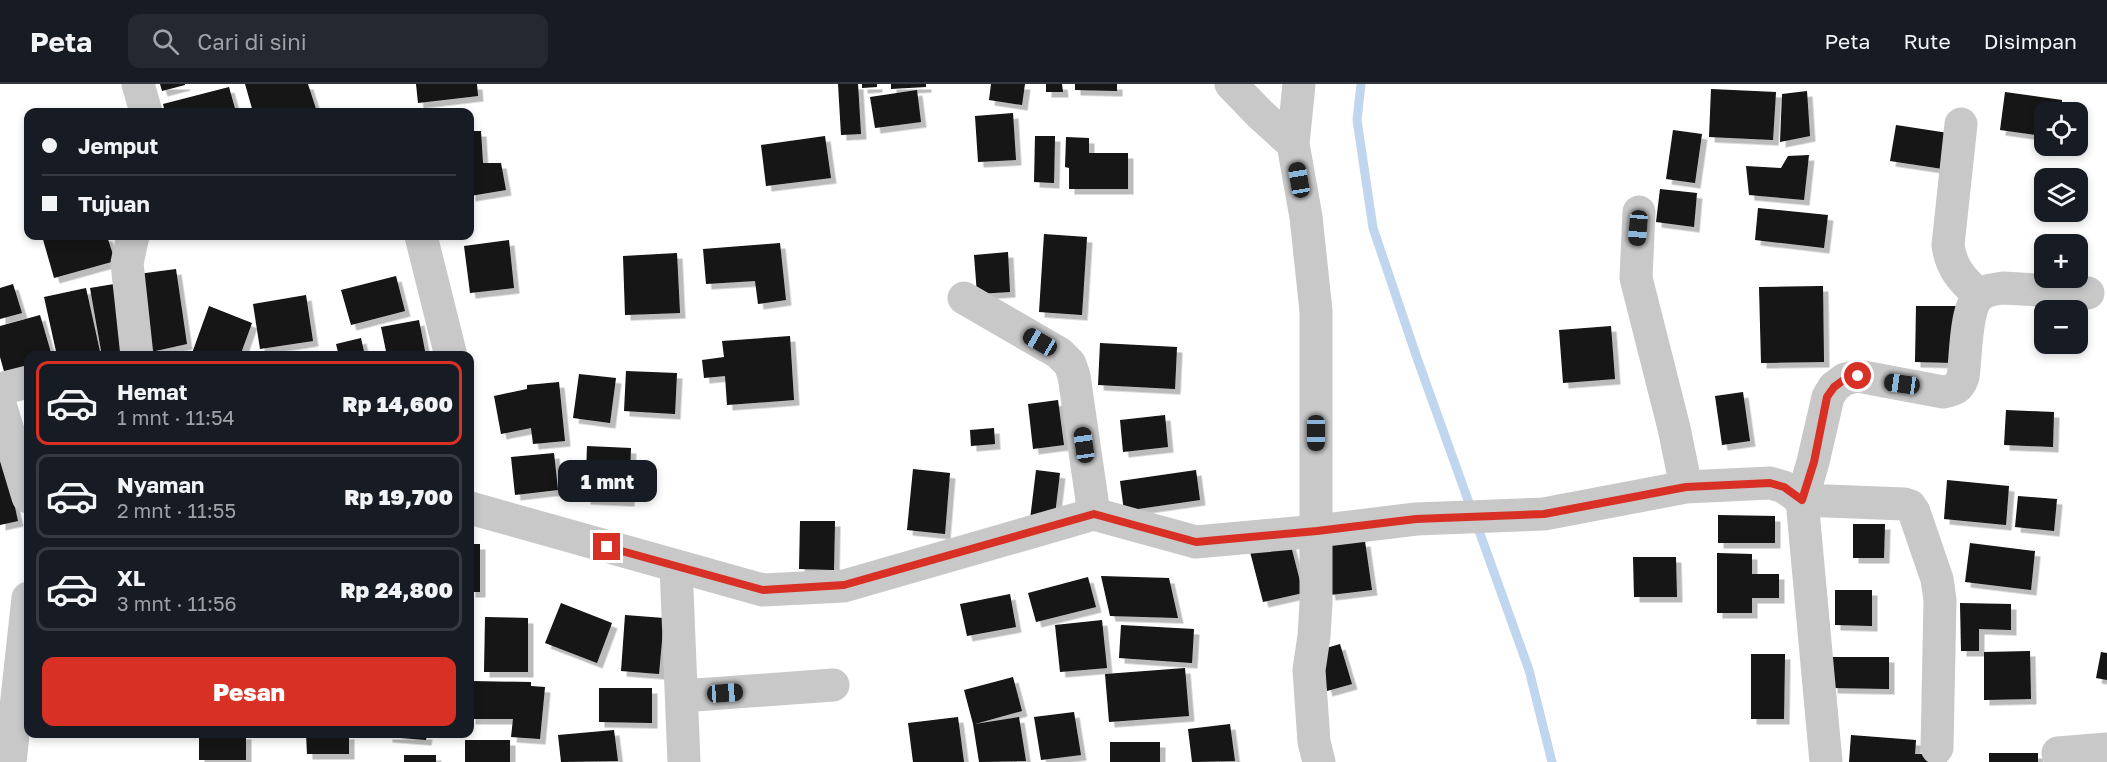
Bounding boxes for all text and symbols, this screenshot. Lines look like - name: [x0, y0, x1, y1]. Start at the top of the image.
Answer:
- search box: [128, 14, 548, 68]
- text: Peta: [30, 25, 92, 58]
- icon: search: [149, 25, 182, 58]
- text: Cari di sini: [197, 28, 307, 55]
- text: Peta: [1824, 28, 1870, 54]
- text: Rute: [1903, 28, 1951, 54]
- text: Disimpan: [1984, 28, 2077, 54]
- map controls: [2034, 102, 2088, 354]
- button: locate: [2034, 102, 2088, 156]
- text: Jemput: [78, 132, 158, 159]
- car: [1287, 161, 1311, 199]
- button: layers: [2034, 168, 2088, 222]
- text: Tujuan: [78, 190, 150, 217]
- car: [1627, 209, 1649, 247]
- button: +: [2034, 234, 2088, 288]
- button: −: [2034, 300, 2088, 354]
- car: [1020, 325, 1060, 359]
- route start: [1844, 362, 1871, 389]
- car: [1883, 373, 1921, 395]
- icon: car: [45, 376, 99, 430]
- text: Hemat: [117, 378, 188, 405]
- text: Rp 14,600: [342, 390, 453, 417]
- text: 1 mnt · 11:54: [117, 405, 235, 429]
- car: [1307, 415, 1325, 451]
- car: [1073, 426, 1095, 464]
- callout: 1 mnt: [558, 460, 656, 502]
- icon: car: [45, 469, 99, 523]
- text: 1 mnt: [581, 469, 634, 493]
- text: Nyaman: [117, 471, 204, 498]
- text: Rp 19,700: [344, 483, 453, 510]
- text: 2 mnt · 11:55: [117, 498, 236, 522]
- route end: [593, 533, 620, 560]
- icon: car: [45, 562, 99, 616]
- text: XL: [117, 564, 145, 591]
- text: Rp 24,800: [340, 576, 453, 603]
- text: 3 mnt · 11:56: [117, 591, 237, 615]
- button: Pesan: [42, 657, 456, 726]
- car: [706, 683, 744, 703]

